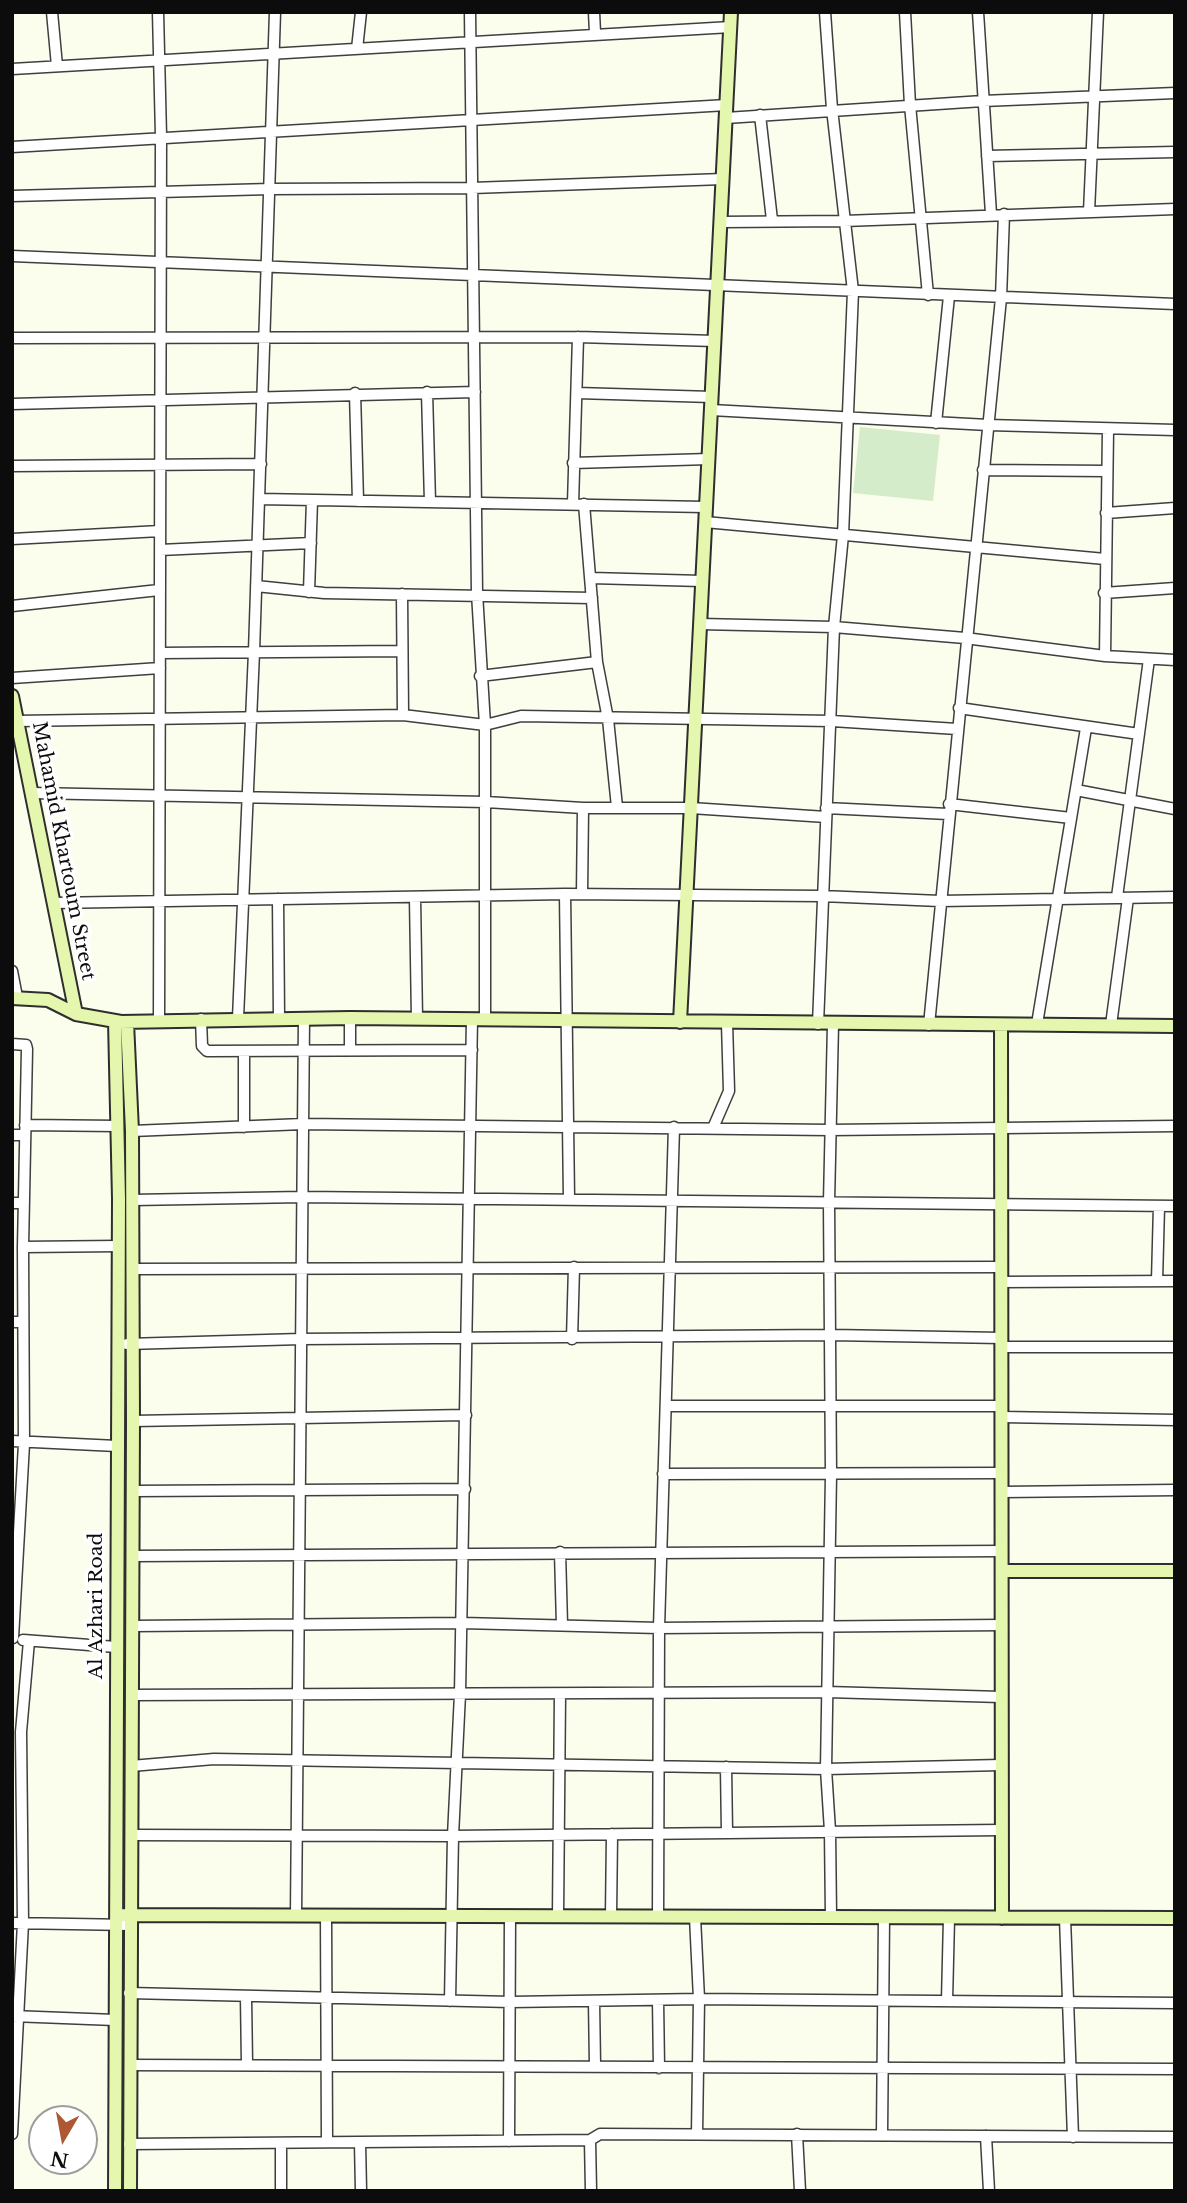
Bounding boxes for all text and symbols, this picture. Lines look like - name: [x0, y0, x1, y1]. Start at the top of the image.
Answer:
- street label: Mahamid Khartoum Street: [27, 720, 99, 982]
- street label: Al Azhari Road: [86, 1533, 108, 1679]
- north arrow: [28, 2105, 98, 2175]
- text: N: [49, 2146, 70, 2172]

